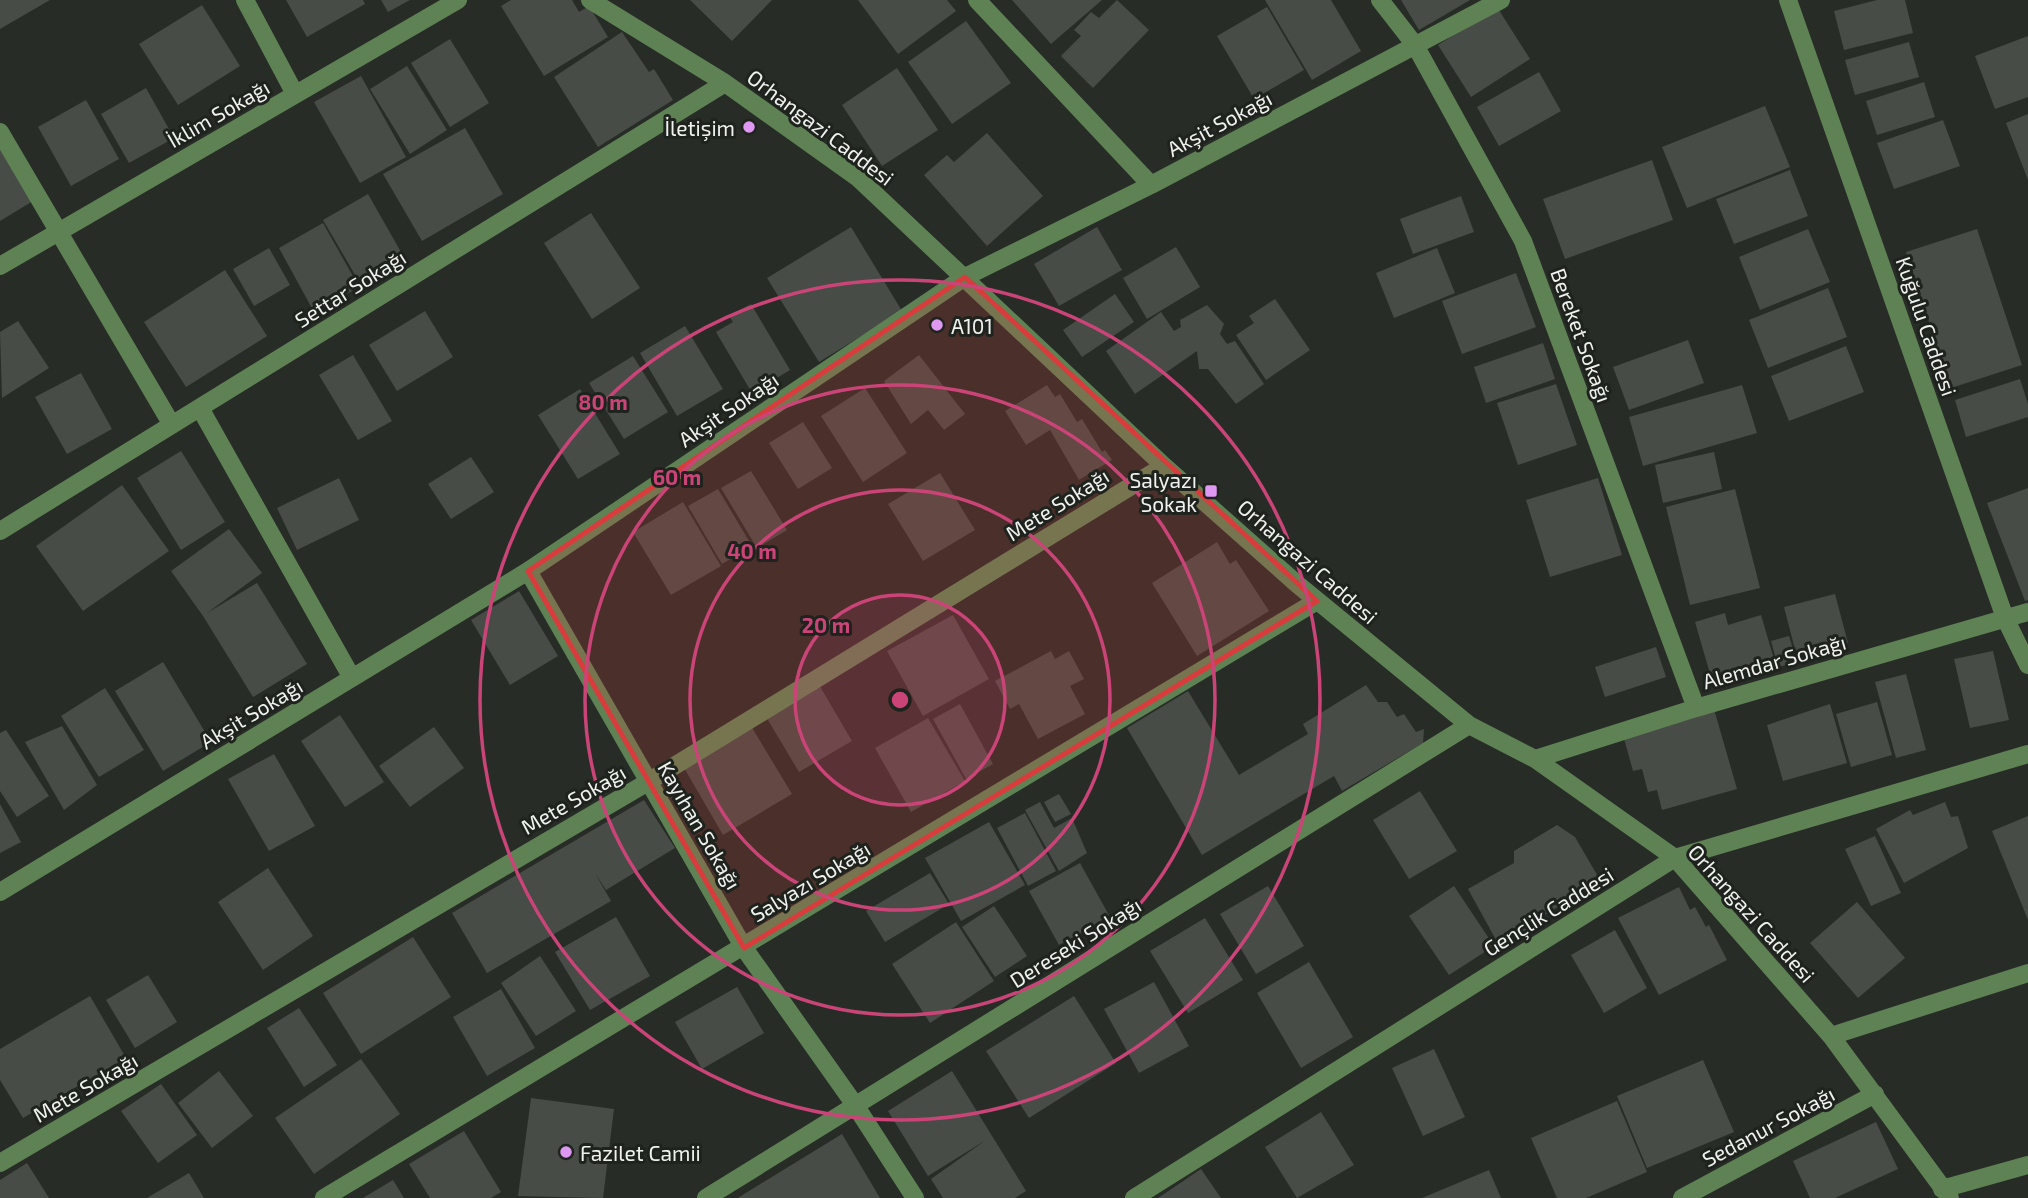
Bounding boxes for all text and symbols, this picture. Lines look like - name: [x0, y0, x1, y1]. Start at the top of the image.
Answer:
- street label: Orhangazi Caddesi: [743, 64, 899, 190]
- street label: İklim Sokağı: [163, 74, 273, 152]
- street label: Akşit Sokağı: [1162, 85, 1277, 163]
- place label: İletişim: [665, 115, 735, 142]
- marker: İletişim: [741, 119, 757, 135]
- street label: Settar Sokağı: [290, 244, 410, 332]
- street label: Kuğulu Caddesi: [1891, 253, 1963, 399]
- street label: Bereket Sokağı: [1546, 265, 1618, 405]
- place label: A101: [951, 313, 993, 338]
- marker: A101: [929, 317, 945, 333]
- street label: Akşit Sokağı: [673, 366, 784, 453]
- text: 80 m: [578, 389, 628, 414]
- street label: Mete Sokağı: [1001, 463, 1113, 545]
- text: 60 m: [653, 464, 701, 489]
- place label: Salyazı Sokak: [1129, 467, 1197, 516]
- marker: Salyazı Sokak: [1203, 483, 1219, 499]
- street label: Orhangazi Caddesi: [1233, 494, 1383, 628]
- text: 40 m: [727, 538, 777, 563]
- text: 20 m: [802, 612, 850, 637]
- street label: Alemdar Sokağı: [1699, 629, 1849, 693]
- street label: Akşit Sokağı: [195, 673, 308, 755]
- centre of rings: [888, 688, 912, 712]
- street label: Kayıhan Sokağı: [653, 756, 747, 894]
- street label: Mete Sokağı: [516, 759, 630, 839]
- street label: Salyazı Sokağı: [746, 835, 874, 927]
- street label: Orhangazi Caddesi: [1684, 839, 1820, 987]
- street label: Gençlik Caddesi: [1479, 861, 1619, 963]
- street label: Dereseki Sokağı: [1005, 892, 1145, 992]
- street label: Mete Sokağı: [28, 1047, 142, 1127]
- street label: Sedanur Sokağı: [1698, 1081, 1838, 1171]
- place label: Fazilet Camii: [580, 1140, 701, 1165]
- marker: Fazilet Camii: [558, 1144, 574, 1160]

